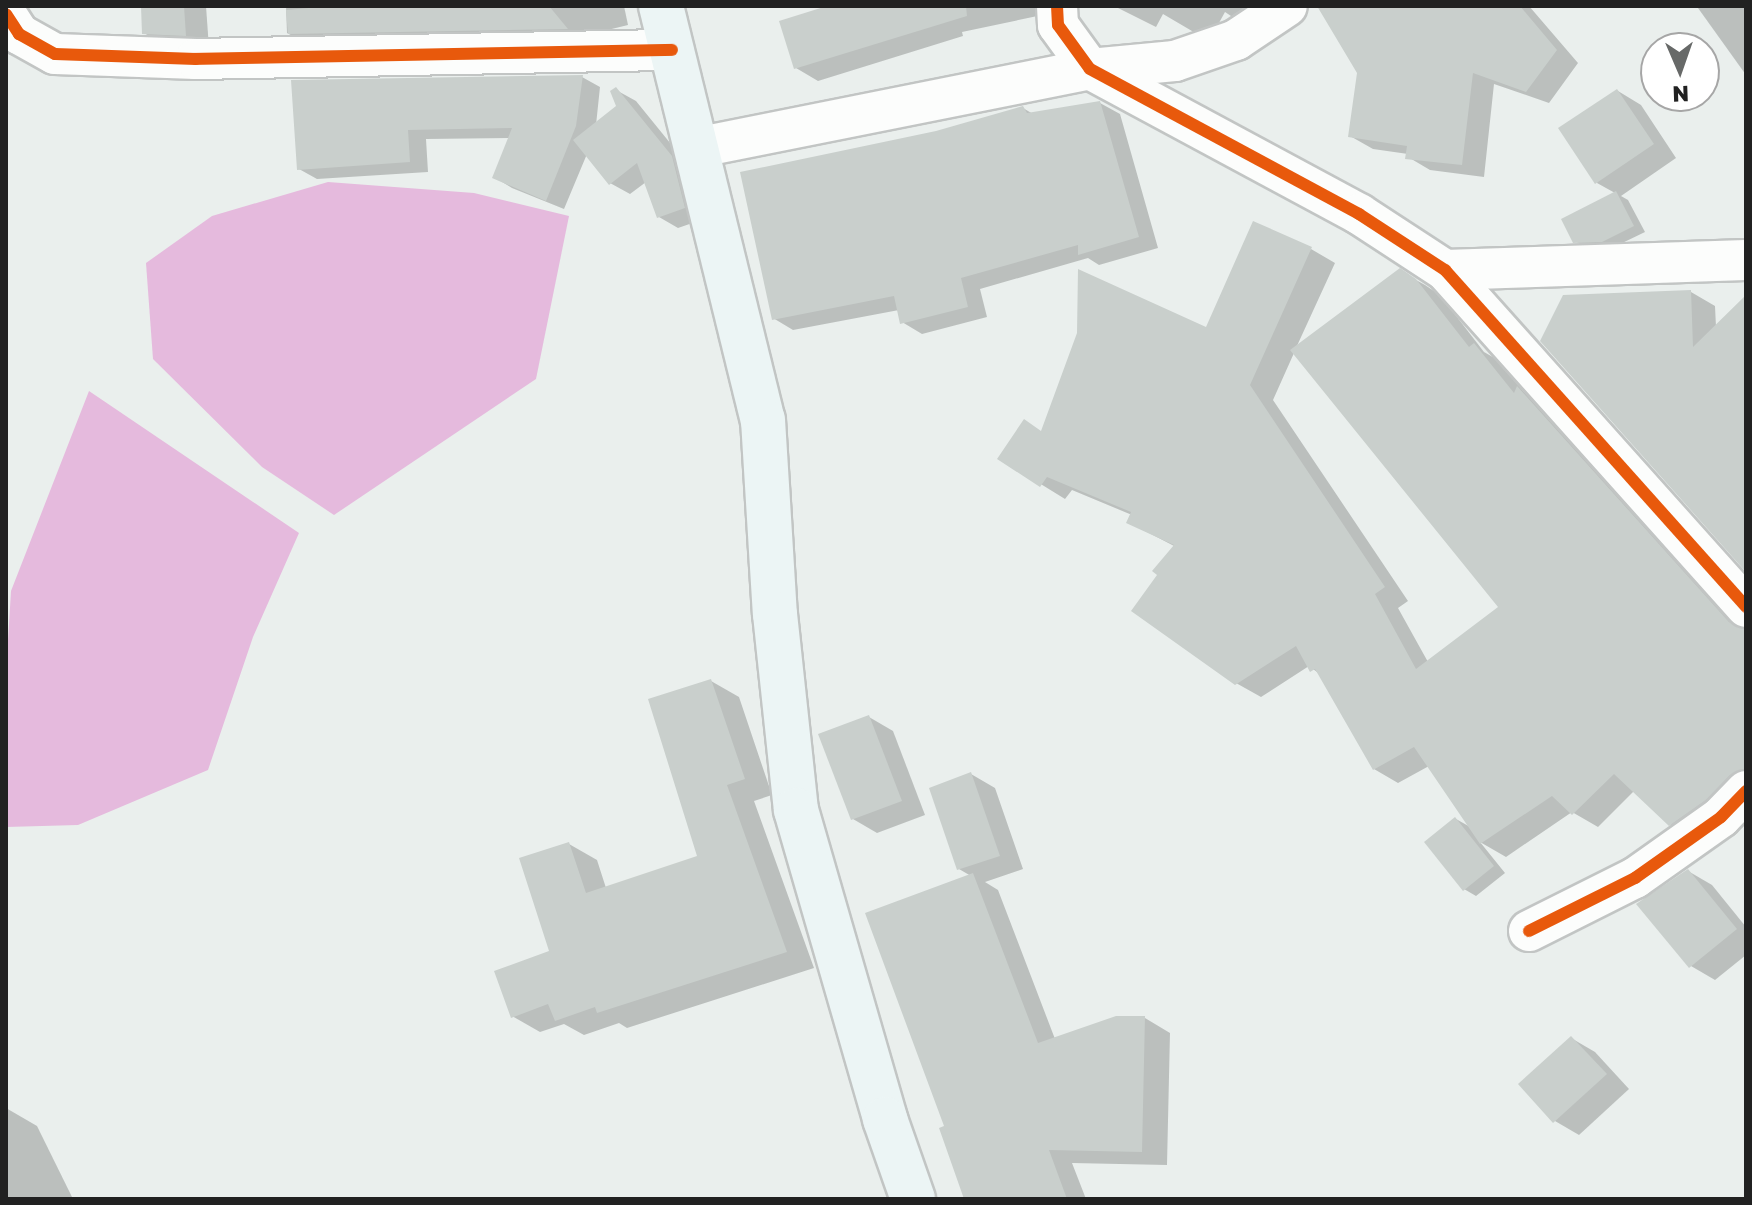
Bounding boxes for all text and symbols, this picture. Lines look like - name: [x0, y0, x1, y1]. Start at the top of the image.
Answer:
- north arrow: [1640, 32, 1720, 112]
- text: N: [1672, 81, 1690, 108]

